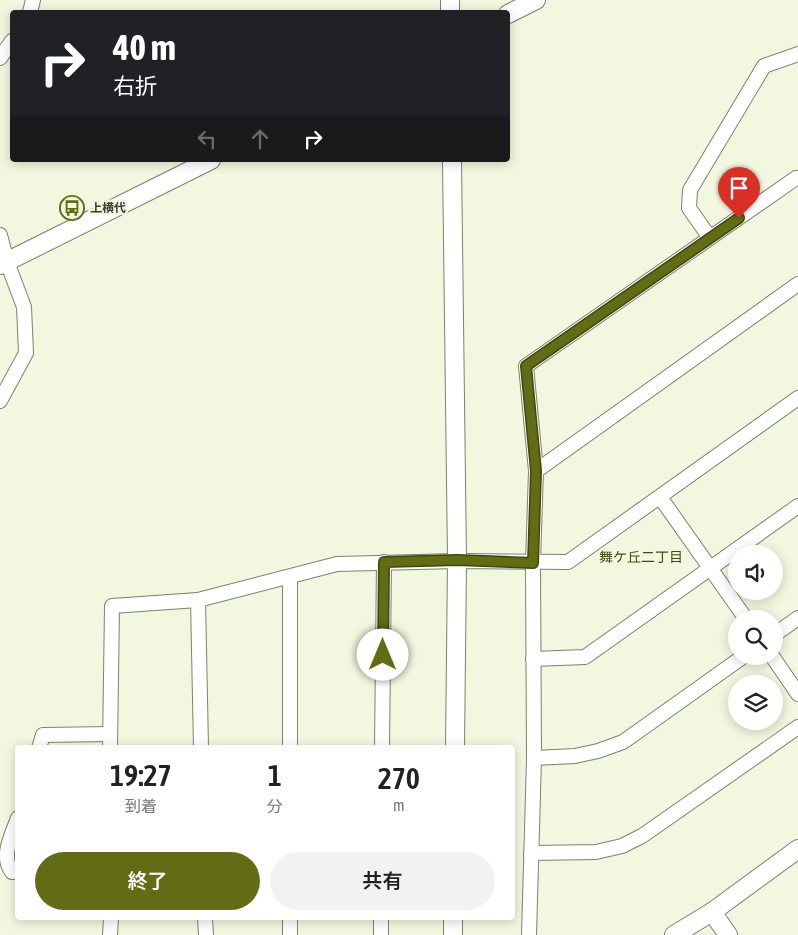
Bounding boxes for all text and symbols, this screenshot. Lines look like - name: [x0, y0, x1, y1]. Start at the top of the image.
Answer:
- text: 40 m: [113, 27, 176, 67]
- icon: right: [30, 30, 95, 95]
- text: 右折: [113, 73, 157, 99]
- icon: left: [193, 125, 221, 153]
- icon: ahead: [246, 125, 274, 153]
- icon: right: [299, 125, 327, 153]
- pin: [718, 167, 760, 218]
- icon: arrive: [725, 174, 753, 202]
- bus stop icon: 上横代: [59, 195, 85, 221]
- place label: 上横代: [90, 201, 126, 215]
- map controls: [728, 545, 783, 730]
- button: sound: [728, 545, 783, 600]
- district label: 舞ケ丘二丁目: [599, 549, 683, 565]
- button: search: [728, 610, 783, 665]
- position arrow: [356, 628, 408, 680]
- button: layers: [728, 675, 783, 730]
- text: 19:27: [110, 758, 172, 792]
- text: 1: [268, 758, 282, 792]
- text: 270: [378, 761, 420, 795]
- text: m: [393, 796, 405, 814]
- text: 到着: [125, 797, 157, 815]
- text: 分: [267, 797, 283, 815]
- button: 終了: [35, 852, 260, 910]
- button: 共有: [270, 852, 495, 910]

